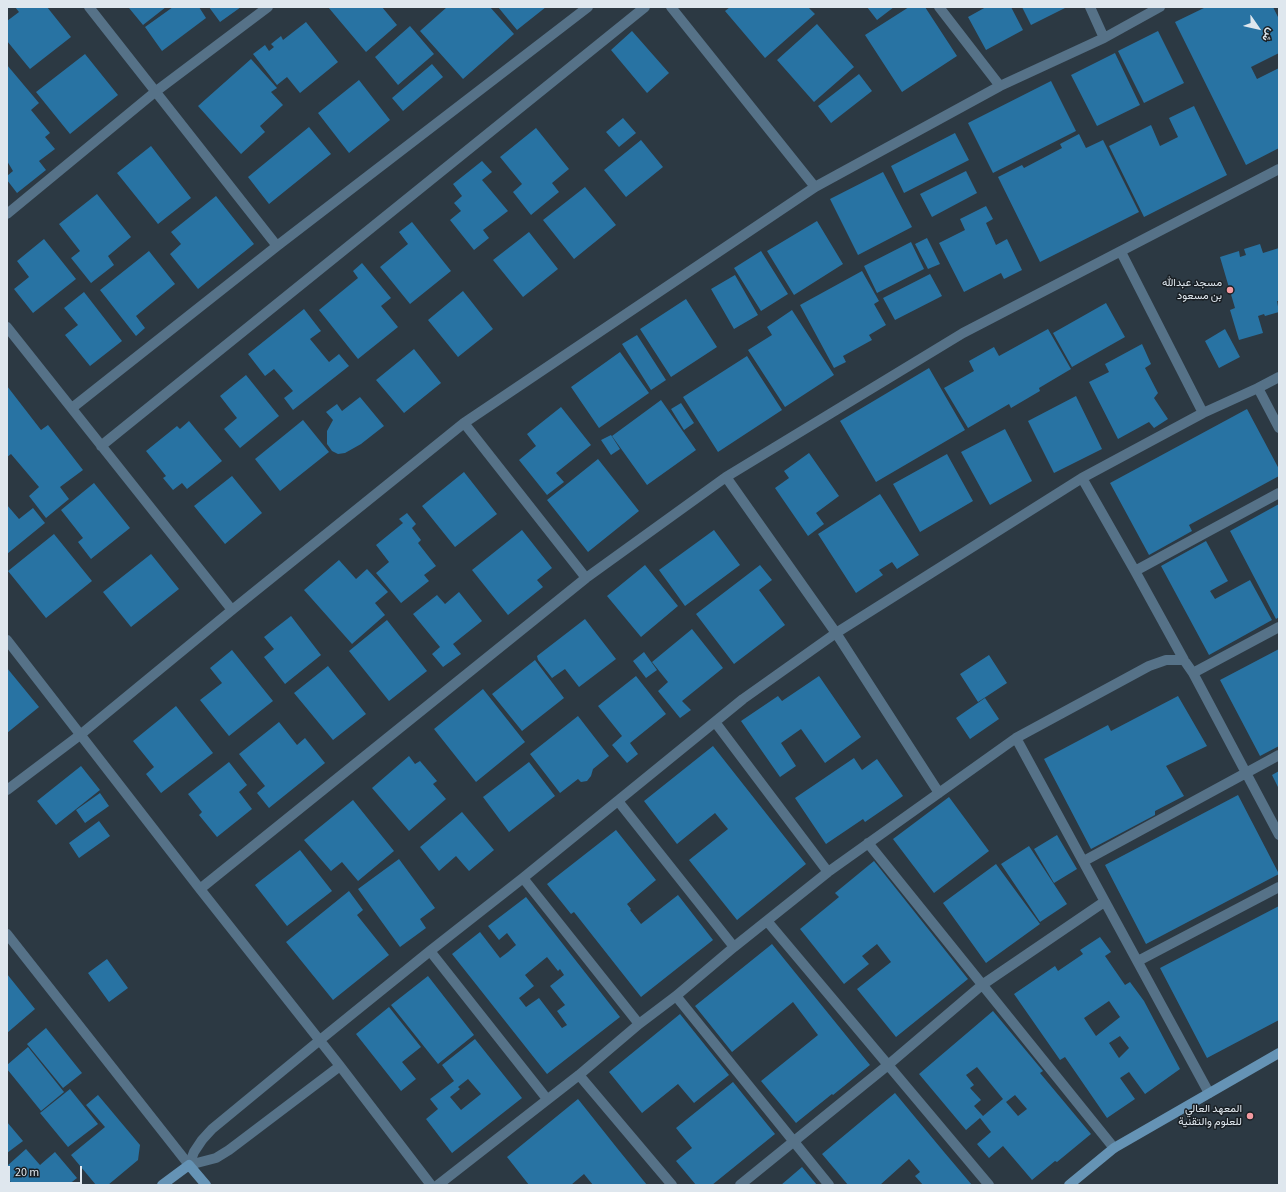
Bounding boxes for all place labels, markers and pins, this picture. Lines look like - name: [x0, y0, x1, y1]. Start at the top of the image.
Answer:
- place label: مسجد عبدالله بن مسعود: [1162, 277, 1222, 303]
- marker: مسجد عبدالله بن مسعود: [1225, 285, 1235, 295]
- place label: المعهد العالي للعلوم والتقنية: [1178, 1103, 1242, 1129]
- marker: المعهد العالي للعلوم والتقنية: [1245, 1111, 1255, 1121]

